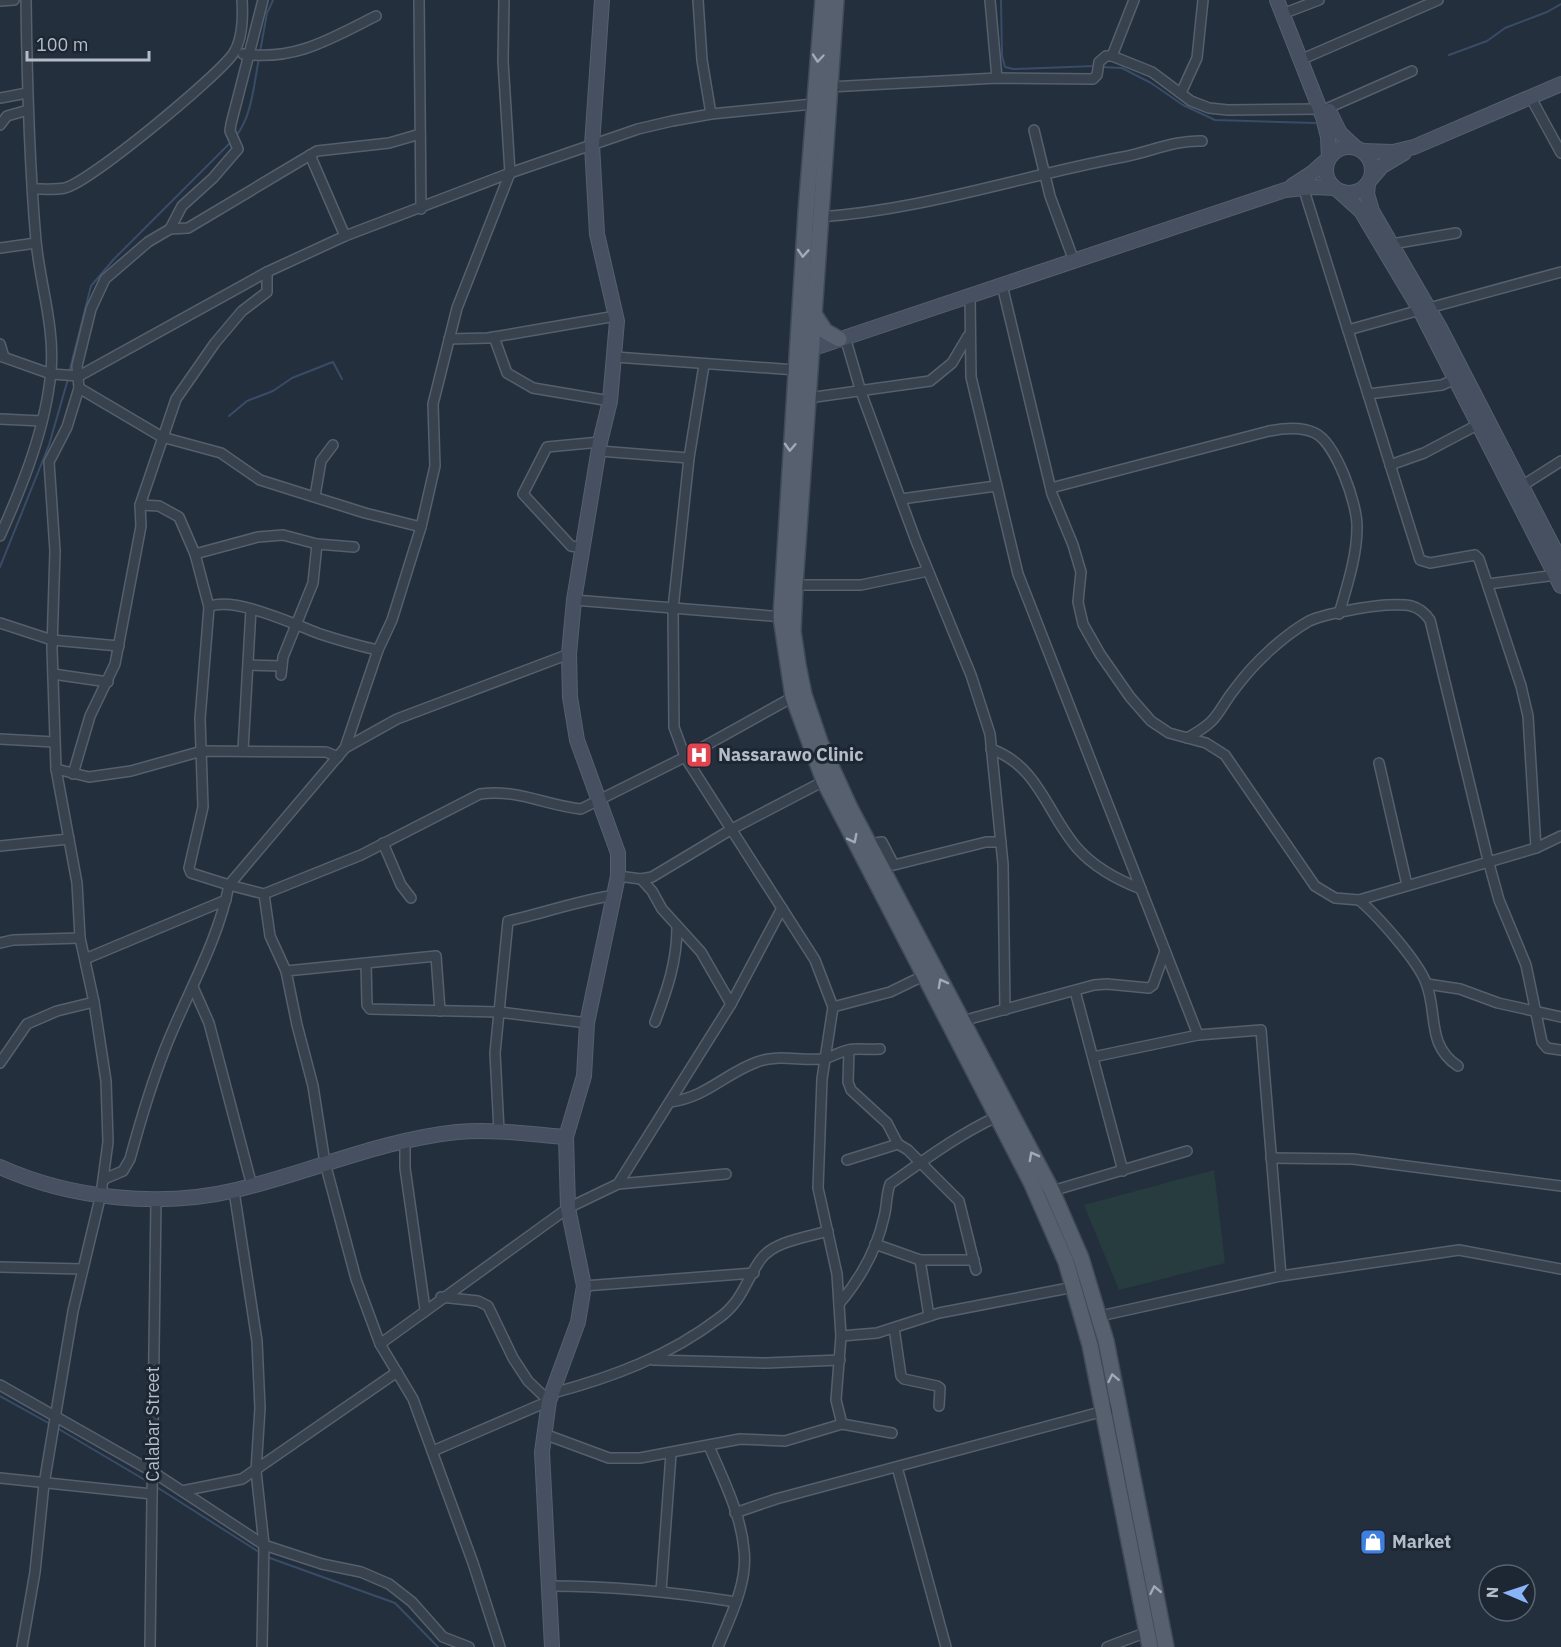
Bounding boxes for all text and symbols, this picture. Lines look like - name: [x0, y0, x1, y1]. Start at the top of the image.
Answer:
- scale bar: [27, 24, 148, 62]
- text: 100 m: [36, 33, 88, 56]
- one-way arrow: [812, 54, 825, 63]
- one-way arrow: [797, 248, 810, 257]
- one-way arrow: [784, 443, 797, 452]
- hospital icon: Nassarawo Clinic: [684, 740, 714, 770]
- place label: Nassarawo Clinic: [718, 743, 864, 766]
- one-way arrow: [846, 832, 857, 843]
- one-way arrow: [938, 979, 950, 990]
- one-way arrow: [1029, 1152, 1040, 1162]
- street label: Calabar Street: [141, 1366, 164, 1482]
- one-way arrow: [1108, 1373, 1121, 1383]
- shop icon: Market: [1358, 1527, 1388, 1557]
- place label: Market: [1392, 1530, 1451, 1553]
- north arrow: [1477, 1563, 1537, 1623]
- one-way arrow: [1149, 1585, 1162, 1595]
- text: N: [1482, 1586, 1502, 1599]

